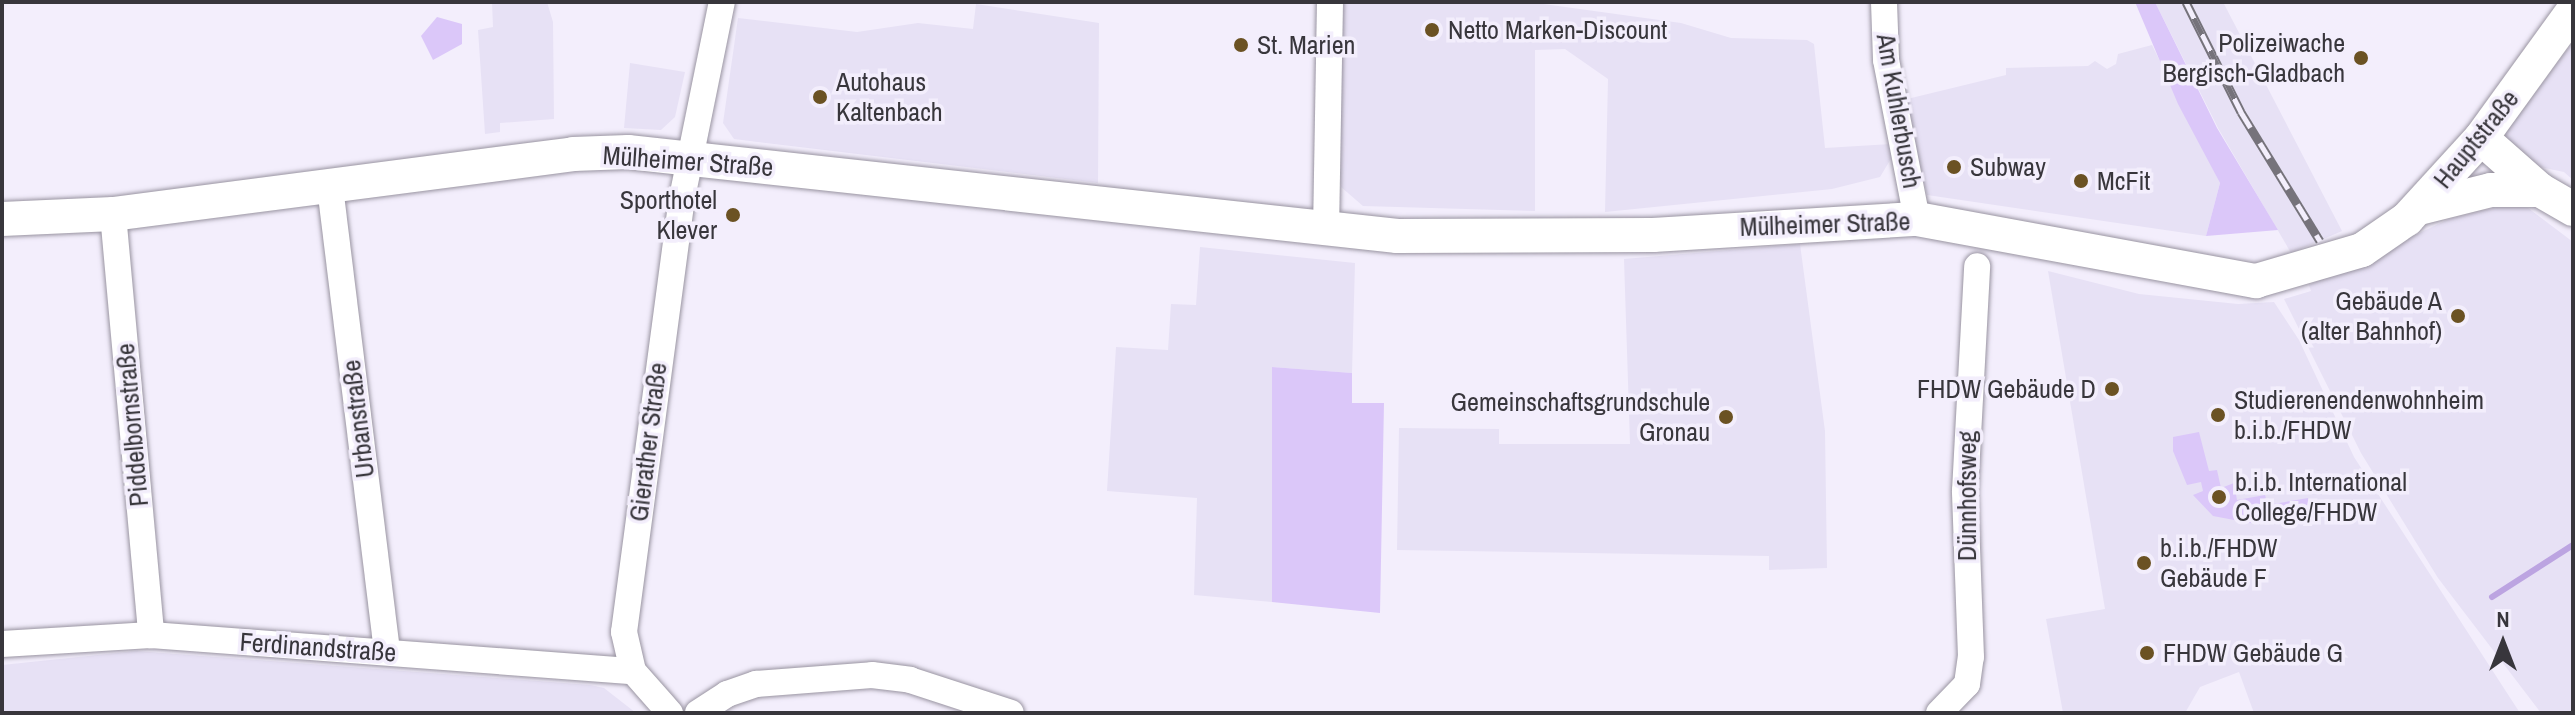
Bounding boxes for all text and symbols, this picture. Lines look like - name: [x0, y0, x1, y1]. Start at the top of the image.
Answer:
- place label: Netto Marken-Discount: [1448, 14, 1667, 46]
- marker: Netto Marken-Discount: [1423, 21, 1441, 39]
- place label: Polizeiwache Bergisch-Gladbach: [2163, 27, 2345, 88]
- place label: St. Marien: [1257, 29, 1355, 61]
- street label: Am Kuhlerbusch: [1870, 31, 1928, 191]
- marker: St. Marien: [1232, 36, 1250, 54]
- marker: Polizeiwache Bergisch-Gladbach: [2352, 49, 2370, 67]
- place label: Autohaus Kaltenbach: [836, 66, 943, 128]
- street label: Hauptstraße: [2427, 84, 2525, 194]
- marker: Autohaus Kaltenbach: [811, 88, 829, 106]
- street label: Mülheimer Straße: [602, 139, 774, 183]
- place label: Subway: [1970, 151, 2046, 183]
- marker: Subway: [1945, 158, 1963, 176]
- place label: McFit: [2097, 165, 2150, 197]
- marker: McFit: [2072, 172, 2090, 190]
- place label: Sporthotel Klever: [620, 184, 717, 246]
- street label: Mülheimer Straße: [1739, 205, 1911, 243]
- marker: Sporthotel Klever: [724, 206, 742, 224]
- place label: Gebäude A (alter Bahnhof): [2301, 285, 2442, 346]
- marker: Gebäude A (alter Bahnhof): [2449, 307, 2467, 325]
- street label: Piddelbornstraße: [109, 342, 155, 508]
- street label: Urbanstraße: [335, 358, 381, 480]
- street label: Gierather Straße: [623, 361, 673, 523]
- place label: FHDW Gebäude D: [1917, 373, 2096, 405]
- marker: FHDW Gebäude D: [2103, 380, 2121, 398]
- place label: Studierenendenwohnheim b.i.b./FHDW: [2234, 384, 2484, 446]
- place label: Gemeinschaftsgrundschule Gronau: [1450, 386, 1710, 448]
- marker: Studierenendenwohnheim b.i.b./FHDW: [2209, 406, 2227, 424]
- marker: Gemeinschaftsgrundschule Gronau: [1717, 408, 1735, 426]
- street label: Dünnhofsweg: [1951, 431, 1983, 561]
- place label: b.i.b. International College/FHDW: [2235, 466, 2407, 528]
- marker: b.i.b. International College/FHDW: [2210, 488, 2228, 506]
- place label: b.i.b./FHDW Gebäude F: [2160, 532, 2277, 594]
- marker: b.i.b./FHDW Gebäude F: [2135, 554, 2153, 572]
- north arrow: [2463, 603, 2543, 683]
- text: N: [2496, 604, 2510, 634]
- street label: Ferdinandstraße: [239, 626, 397, 668]
- place label: FHDW Gebäude G: [2163, 637, 2343, 669]
- marker: FHDW Gebäude G: [2138, 644, 2156, 662]

